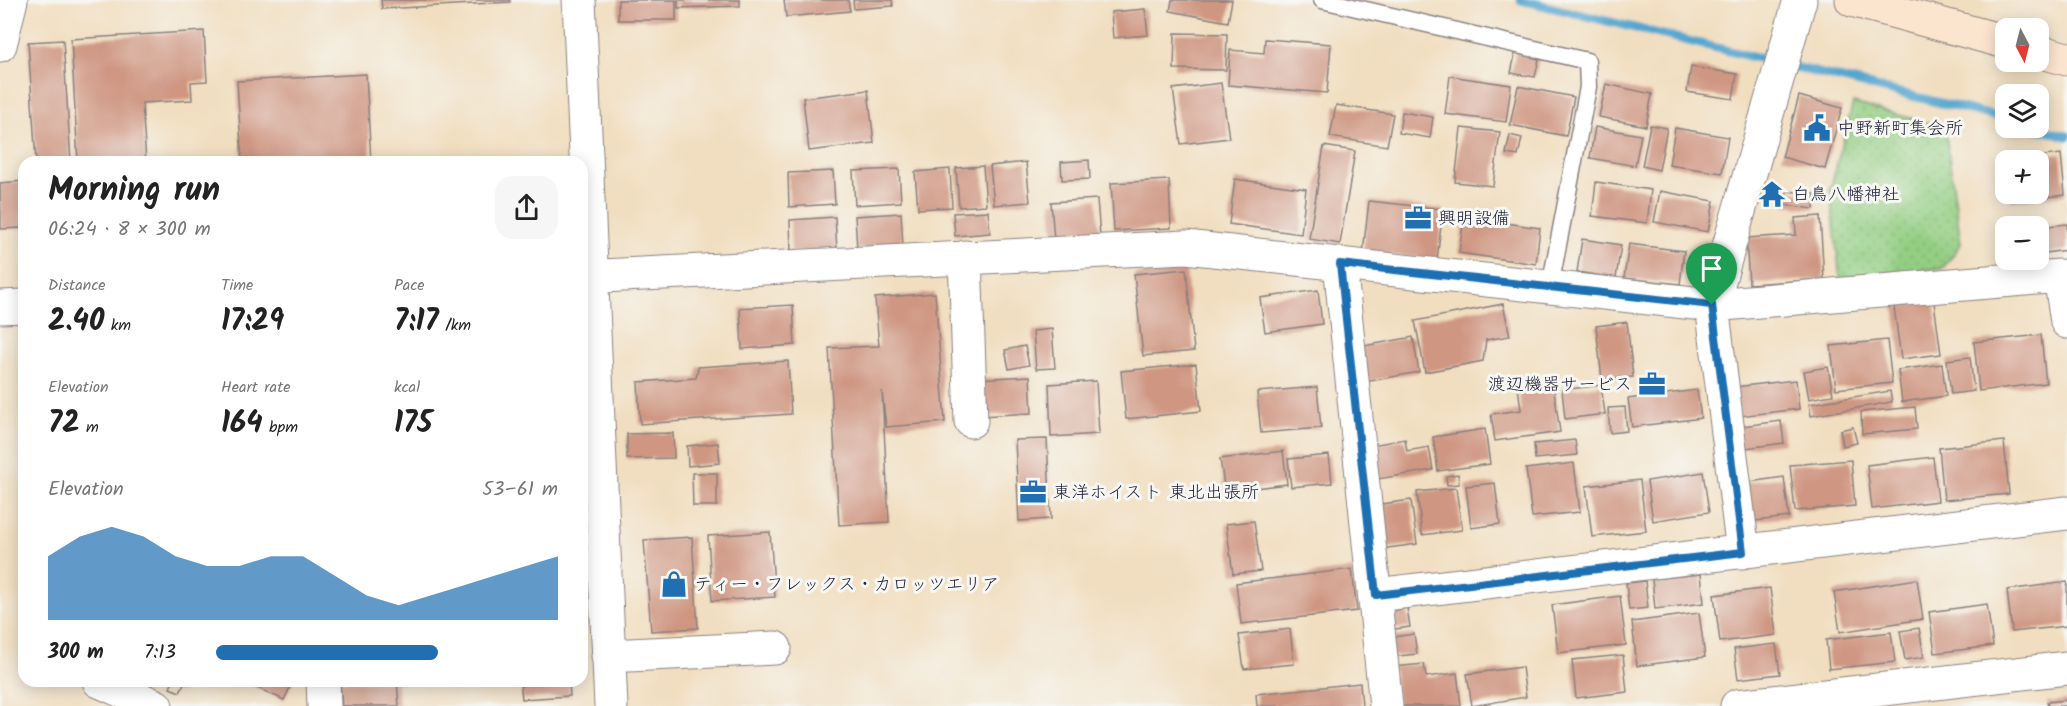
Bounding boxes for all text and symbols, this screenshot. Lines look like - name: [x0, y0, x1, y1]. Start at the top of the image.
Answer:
- north arrow: [1995, 18, 2049, 72]
- map controls: [1995, 18, 2049, 270]
- button: layers: [1995, 84, 2049, 138]
- public building icon: 中野新町集会所: [1802, 113, 1832, 143]
- place label: 中野新町集会所: [1837, 115, 1963, 144]
- button: +: [1995, 150, 2049, 204]
- text: Morning run: [48, 165, 220, 218]
- button: share: [495, 176, 558, 239]
- temple icon: 白鳥八幡神社: [1757, 179, 1787, 209]
- place label: 白鳥八幡神社: [1792, 181, 1900, 210]
- office icon: 興明設備: [1403, 203, 1433, 233]
- place label: 興明設備: [1438, 205, 1510, 234]
- text: 06:24 · 8 × 300 m: [48, 214, 211, 246]
- button: −: [1995, 216, 2049, 270]
- pin: [1686, 243, 1737, 305]
- icon: arrive: [1695, 252, 1728, 285]
- text: Distance: [48, 273, 106, 298]
- text: Time: [221, 273, 253, 298]
- text: Pace: [394, 273, 425, 298]
- text: 2.40: [48, 298, 104, 346]
- text: 17:29: [221, 298, 284, 346]
- text: 7:17: [394, 298, 439, 346]
- text: km: [104, 313, 131, 338]
- text: /km: [439, 313, 471, 338]
- office icon: 渡辺機器サービス: [1637, 369, 1667, 399]
- place label: 渡辺機器サービス: [1488, 371, 1632, 400]
- text: Elevation: [48, 375, 109, 400]
- text: Heart rate: [221, 375, 291, 400]
- text: kcal: [394, 375, 420, 400]
- text: 72: [48, 400, 80, 448]
- text: 164: [221, 400, 263, 448]
- text: 175: [394, 400, 432, 448]
- text: m: [80, 415, 99, 440]
- text: bpm: [263, 415, 298, 440]
- text: Elevation: [48, 474, 124, 506]
- text: 53–61 m: [482, 474, 558, 506]
- office icon: 東洋ホイスト 東北出張所: [1018, 477, 1048, 507]
- place label: 東洋ホイスト 東北出張所: [1053, 479, 1259, 508]
- shop icon: ティー・フレックス・カロッツエリア: [659, 569, 689, 599]
- place label: ティー・フレックス・カロッツエリア: [694, 571, 1000, 600]
- text: 300 m: [48, 637, 104, 669]
- text: 7:13: [144, 637, 176, 669]

